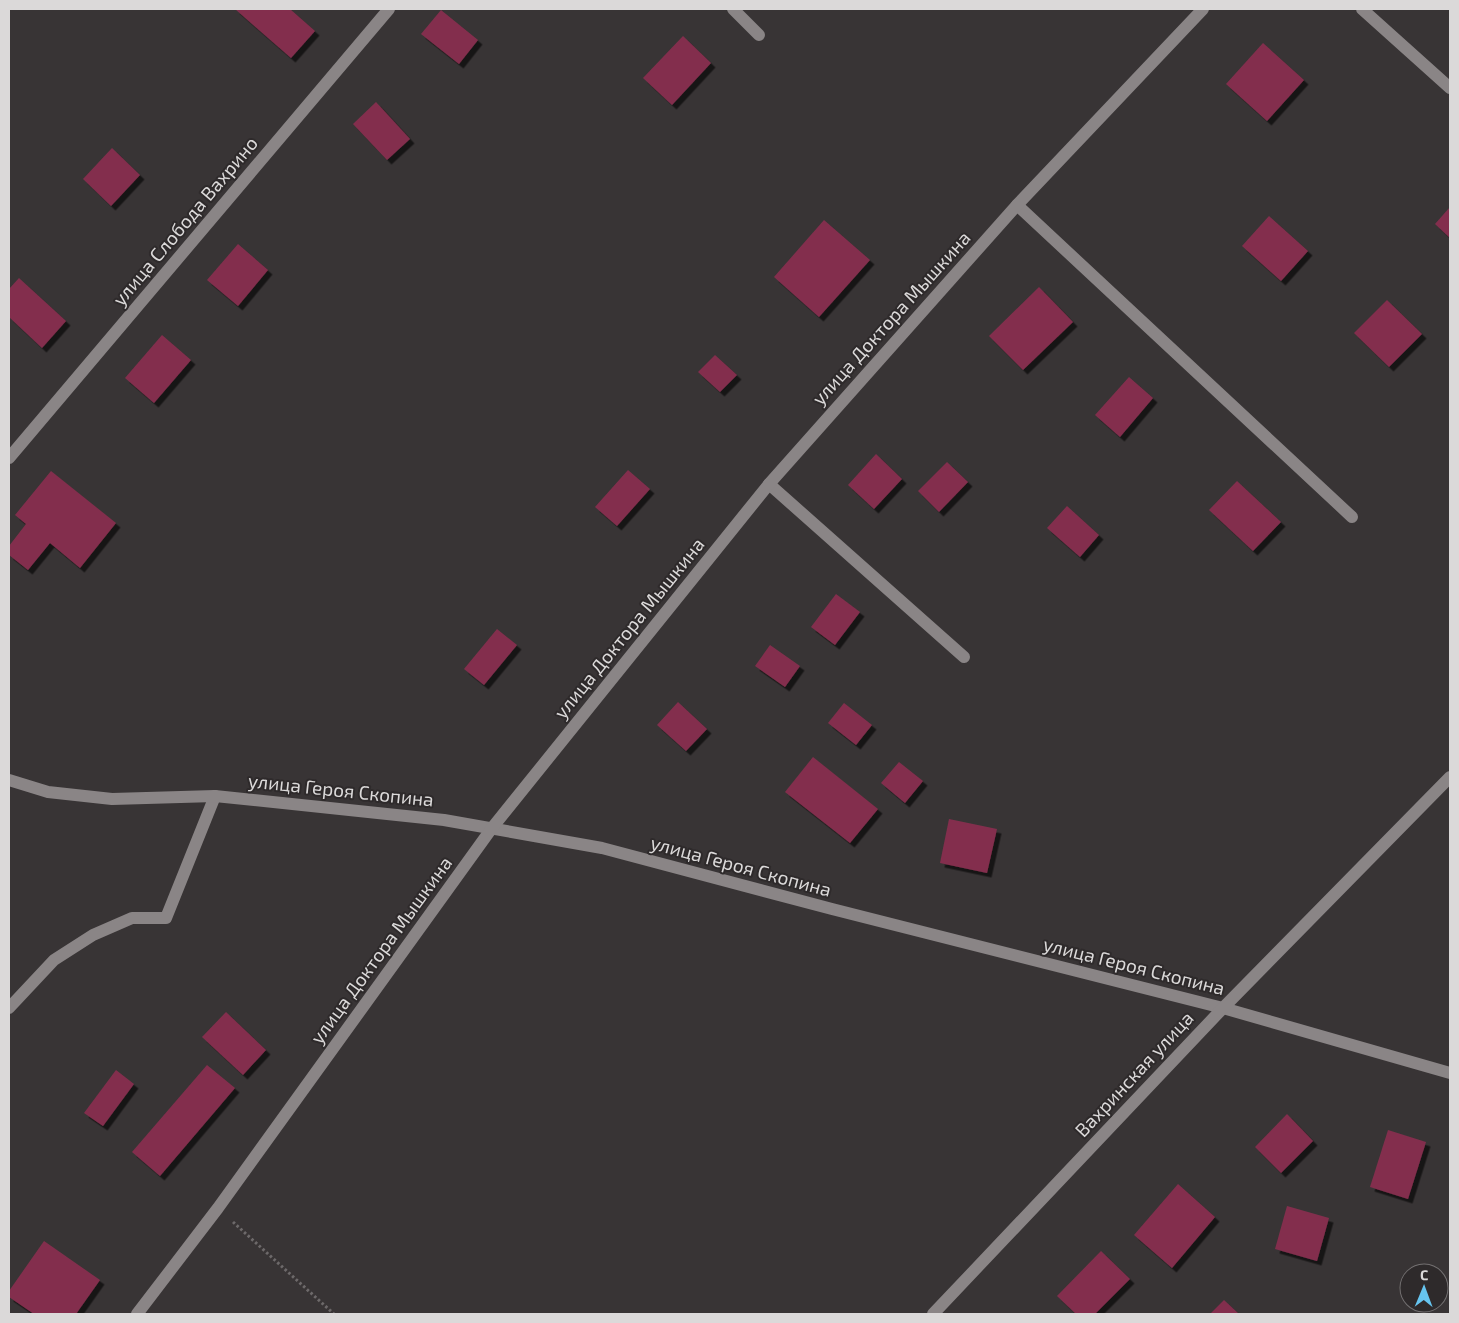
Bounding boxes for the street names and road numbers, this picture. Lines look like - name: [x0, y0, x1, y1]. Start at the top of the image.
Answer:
- street label: улица Слобода Вахрино: [107, 131, 263, 311]
- street label: улица Доктора Мышкина: [807, 226, 975, 410]
- street label: улица Доктора Мышкина: [549, 533, 709, 723]
- street label: улица Героя Скопина: [247, 768, 435, 812]
- street label: улица Героя Скопина: [648, 830, 834, 902]
- street label: улица Доктора Мышкина: [305, 852, 457, 1048]
- street label: улица Героя Скопина: [1041, 932, 1227, 1000]
- street label: Вахринская улица: [1070, 1006, 1198, 1142]

